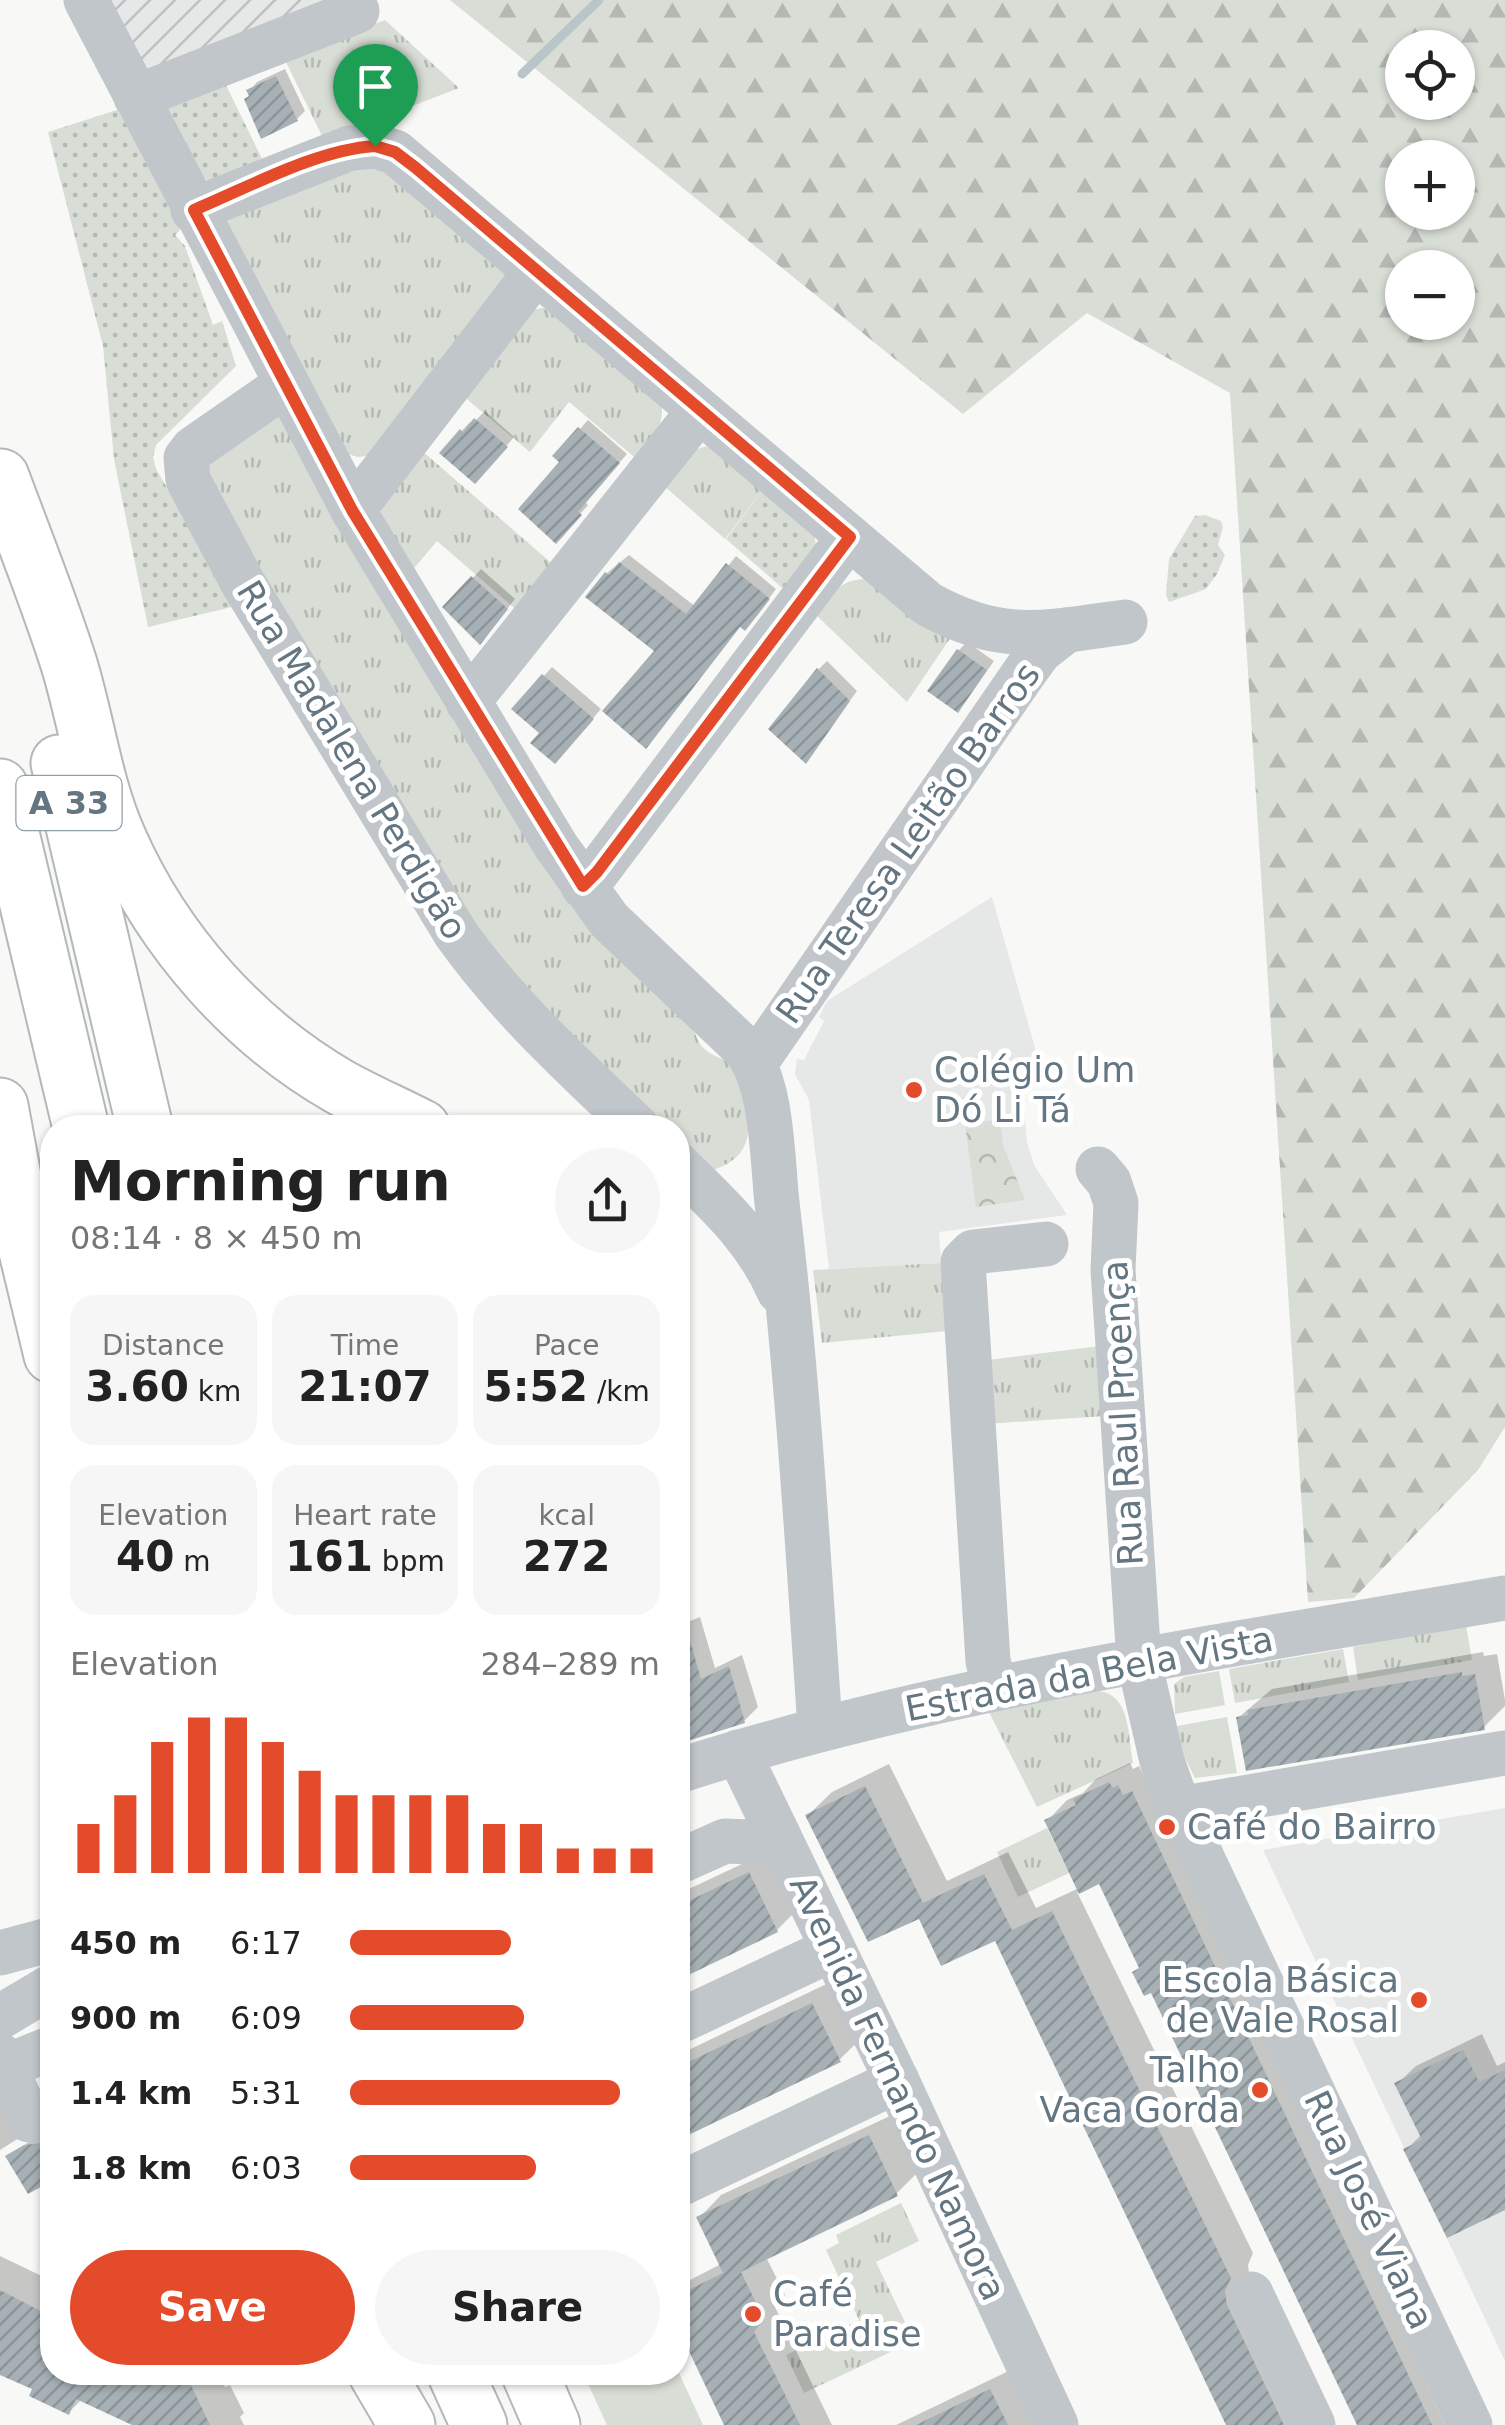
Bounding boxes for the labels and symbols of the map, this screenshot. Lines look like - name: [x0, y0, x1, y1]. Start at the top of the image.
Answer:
- pin: [333, 44, 418, 147]
- street label: Rua Madalena Perdigão: [229, 574, 475, 946]
- street label: Rua Teresa Leitão Barros: [768, 655, 1048, 1031]
- road number: A 33: [17, 776, 122, 830]
- place label: Colégio Um Dó Li Tá: [934, 1050, 1135, 1130]
- marker: Colégio Um Dó Li Tá: [903, 1079, 925, 1101]
- street label: Rua Raul Proença: [1095, 1259, 1151, 1567]
- street label: Estrada da Bela Vista: [902, 1619, 1276, 1729]
- place label: Café do Bairro: [1187, 1807, 1437, 1847]
- marker: Café do Bairro: [1156, 1816, 1178, 1838]
- street label: Avenida Fernando Namora: [782, 1869, 1014, 2307]
- place label: Escola Básica de Vale Rosal: [1162, 1960, 1399, 2040]
- marker: Escola Básica de Vale Rosal: [1408, 1989, 1430, 2011]
- place label: Talho Vaca Gorda: [1040, 2050, 1240, 2130]
- marker: Talho Vaca Gorda: [1249, 2079, 1271, 2101]
- street label: Rua José Viana: [1296, 2085, 1442, 2335]
- place label: Café Paradise: [773, 2274, 922, 2354]
- marker: Café Paradise: [742, 2303, 764, 2325]

